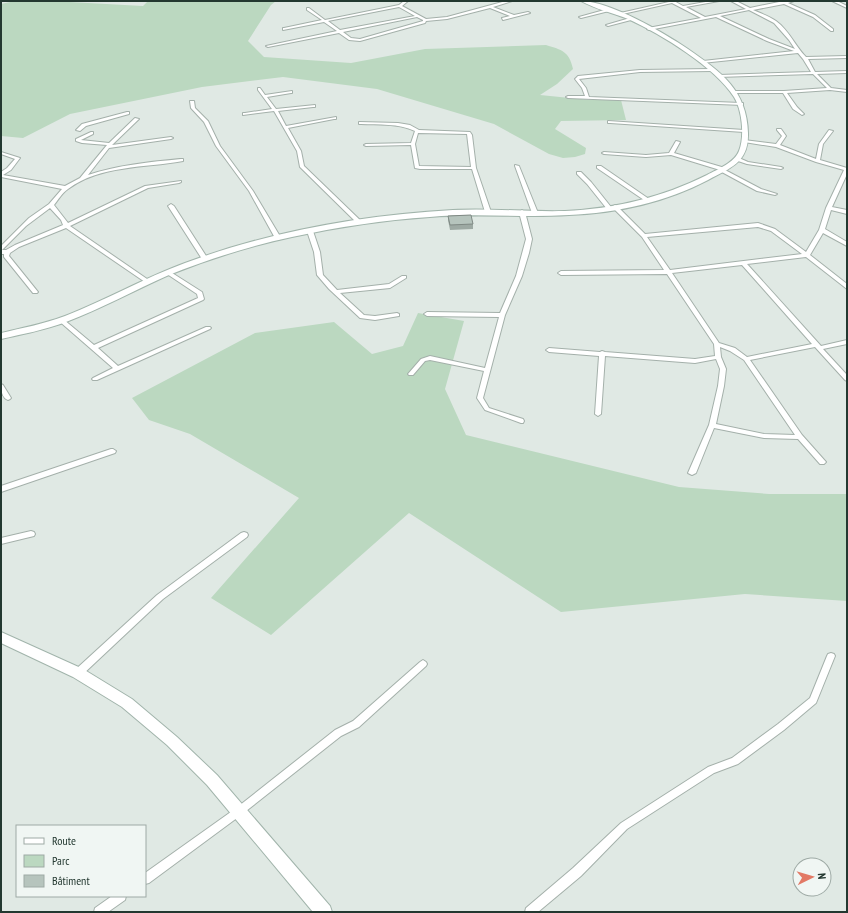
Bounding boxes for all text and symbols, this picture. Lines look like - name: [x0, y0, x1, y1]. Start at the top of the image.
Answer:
- legend: [16, 825, 146, 897]
- text: Route: [52, 833, 76, 848]
- text: Parc: [52, 853, 70, 868]
- north arrow: [792, 857, 832, 897]
- text: Bâtiment: [52, 873, 90, 888]
- text: N: [815, 873, 829, 880]

